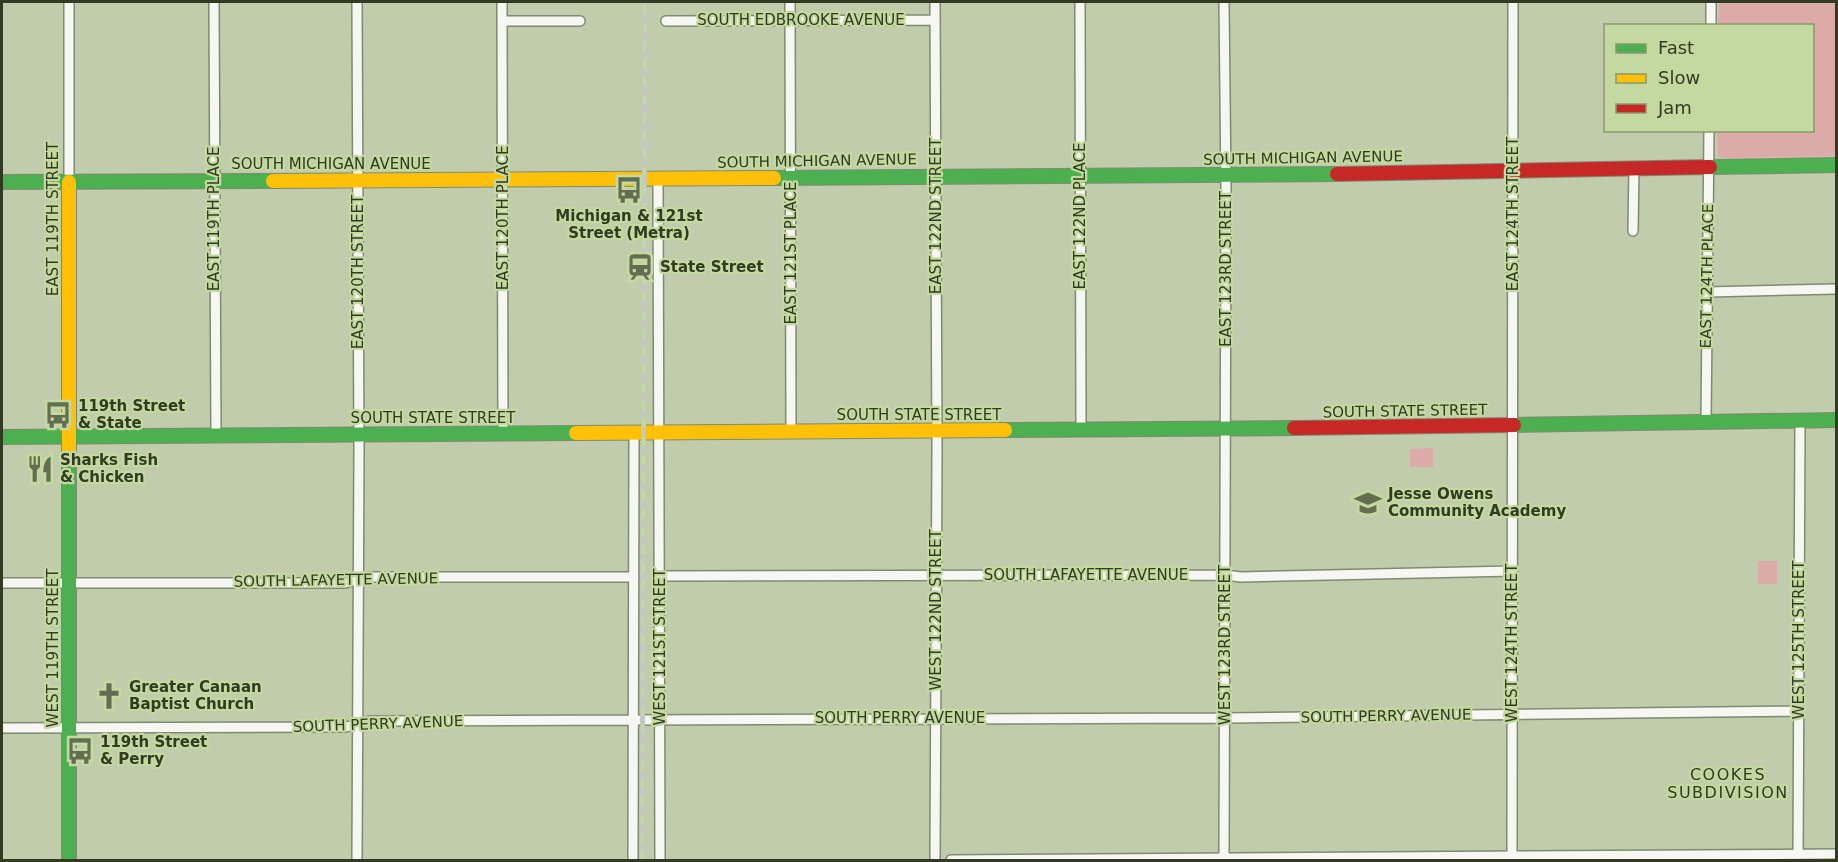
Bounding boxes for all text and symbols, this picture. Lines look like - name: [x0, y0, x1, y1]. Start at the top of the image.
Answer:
- street label: SOUTH EDBROOKE AVENUE: [697, 11, 905, 29]
- legend: [1604, 24, 1814, 132]
- text: Fast: [1658, 37, 1694, 58]
- text: Slow: [1658, 67, 1700, 88]
- text: Jam: [1657, 97, 1692, 118]
- street label: EAST 124TH STREET: [1504, 136, 1522, 291]
- street label: EAST 122ND STREET: [927, 137, 945, 294]
- street label: EAST 119TH STREET: [44, 141, 62, 296]
- street label: EAST 122ND PLACE: [1071, 142, 1089, 290]
- street label: EAST 120TH PLACE: [494, 146, 512, 290]
- street label: EAST 119TH PLACE: [205, 147, 223, 291]
- street label: SOUTH MICHIGAN AVENUE: [1203, 147, 1403, 169]
- street label: SOUTH MICHIGAN AVENUE: [717, 150, 917, 172]
- street label: SOUTH MICHIGAN AVENUE: [231, 155, 431, 173]
- bus stop icon: Michigan & 121st Street (Metra): [614, 175, 644, 205]
- street label: EAST 121ST PLACE: [782, 182, 800, 324]
- street label: EAST 123RD STREET: [1217, 190, 1235, 347]
- street label: EAST 120TH STREET: [349, 194, 367, 349]
- street label: EAST 124TH PLACE: [1697, 203, 1717, 349]
- place label: Michigan & 121st Street (Metra): [555, 207, 703, 242]
- station icon: State Street: [625, 252, 655, 282]
- place label: State Street: [660, 258, 764, 276]
- place label: 119th Street & State: [78, 397, 185, 432]
- bus stop icon: 119th Street & State: [43, 400, 73, 430]
- street label: SOUTH STATE STREET: [1322, 401, 1488, 421]
- street label: SOUTH STATE STREET: [837, 406, 1002, 424]
- street label: SOUTH STATE STREET: [351, 409, 516, 427]
- place label: Sharks Fish & Chicken: [60, 451, 158, 486]
- restaurant icon: Sharks Fish & Chicken: [25, 454, 55, 484]
- place label: Jesse Owens Community Academy: [1387, 485, 1566, 520]
- school or university icon: Jesse Owens Community Academy: [1353, 488, 1383, 518]
- street label: WEST 122ND STREET: [927, 529, 945, 691]
- street label: WEST 125TH STREET: [1790, 560, 1808, 719]
- street label: WEST 124TH STREET: [1503, 563, 1521, 722]
- street label: WEST 123RD STREET: [1216, 564, 1234, 725]
- street label: SOUTH LAFAYETTE AVENUE: [984, 566, 1188, 584]
- street label: WEST 119TH STREET: [44, 568, 62, 727]
- street label: WEST 121ST STREET: [651, 568, 669, 726]
- street label: SOUTH LAFAYETTE AVENUE: [234, 569, 438, 591]
- place label: Greater Canaan Baptist Church: [129, 678, 262, 713]
- church icon: Greater Canaan Baptist Church: [94, 681, 124, 711]
- street label: SOUTH PERRY AVENUE: [1301, 706, 1471, 726]
- street label: SOUTH PERRY AVENUE: [815, 709, 985, 727]
- street label: SOUTH PERRY AVENUE: [292, 712, 464, 736]
- place label: 119th Street & Perry: [100, 733, 207, 768]
- bus stop icon: 119th Street & Perry: [65, 736, 95, 766]
- district label: COOKES SUBDIVISION: [1667, 765, 1789, 802]

